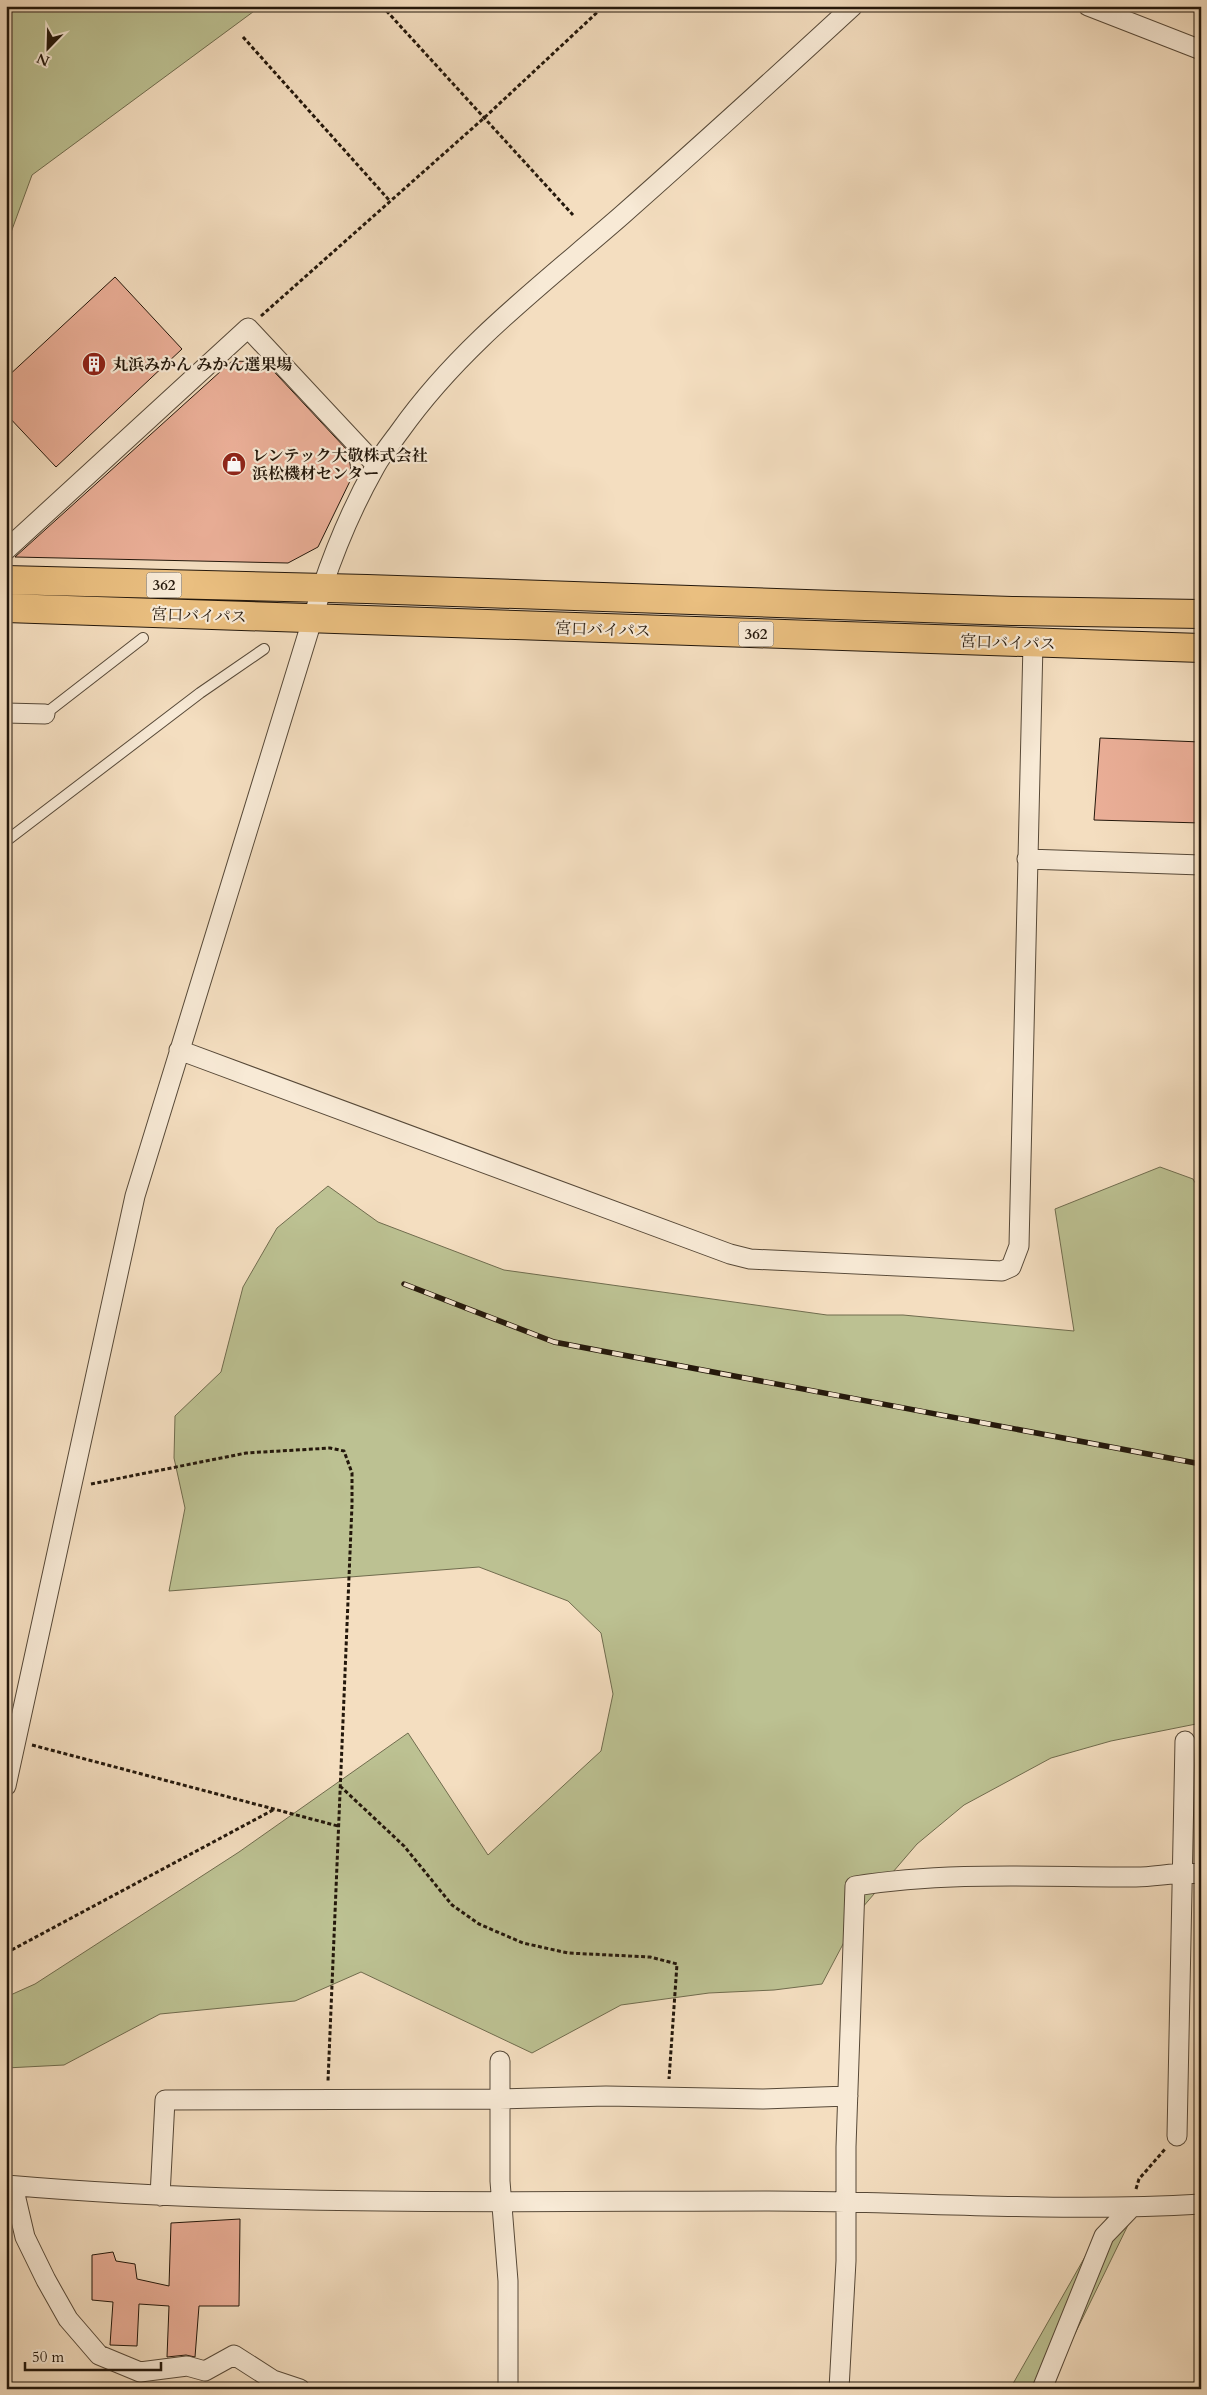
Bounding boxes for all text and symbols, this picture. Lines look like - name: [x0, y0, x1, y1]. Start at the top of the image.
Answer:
- north arrow: [22, 22, 72, 72]
- text: N: [34, 48, 52, 71]
- building icon: 丸浜みかん みかん選果場: [81, 351, 107, 377]
- place label: 丸浜みかん みかん選果場: [112, 354, 292, 376]
- place label: レンテック大敬株式会社 浜松機材センター: [252, 445, 428, 485]
- shop icon: レンテック大敬株式会社 浜松機材センター: [221, 451, 247, 477]
- road number: 362: [146, 572, 182, 598]
- street label: 宮口バイパス: [151, 603, 247, 629]
- street label: 宮口バイパス: [555, 617, 651, 643]
- road number: 362: [738, 622, 774, 646]
- street label: 宮口バイパス: [960, 630, 1056, 656]
- scale bar: [25, 2340, 161, 2372]
- text: 50 m: [32, 2347, 64, 2367]

